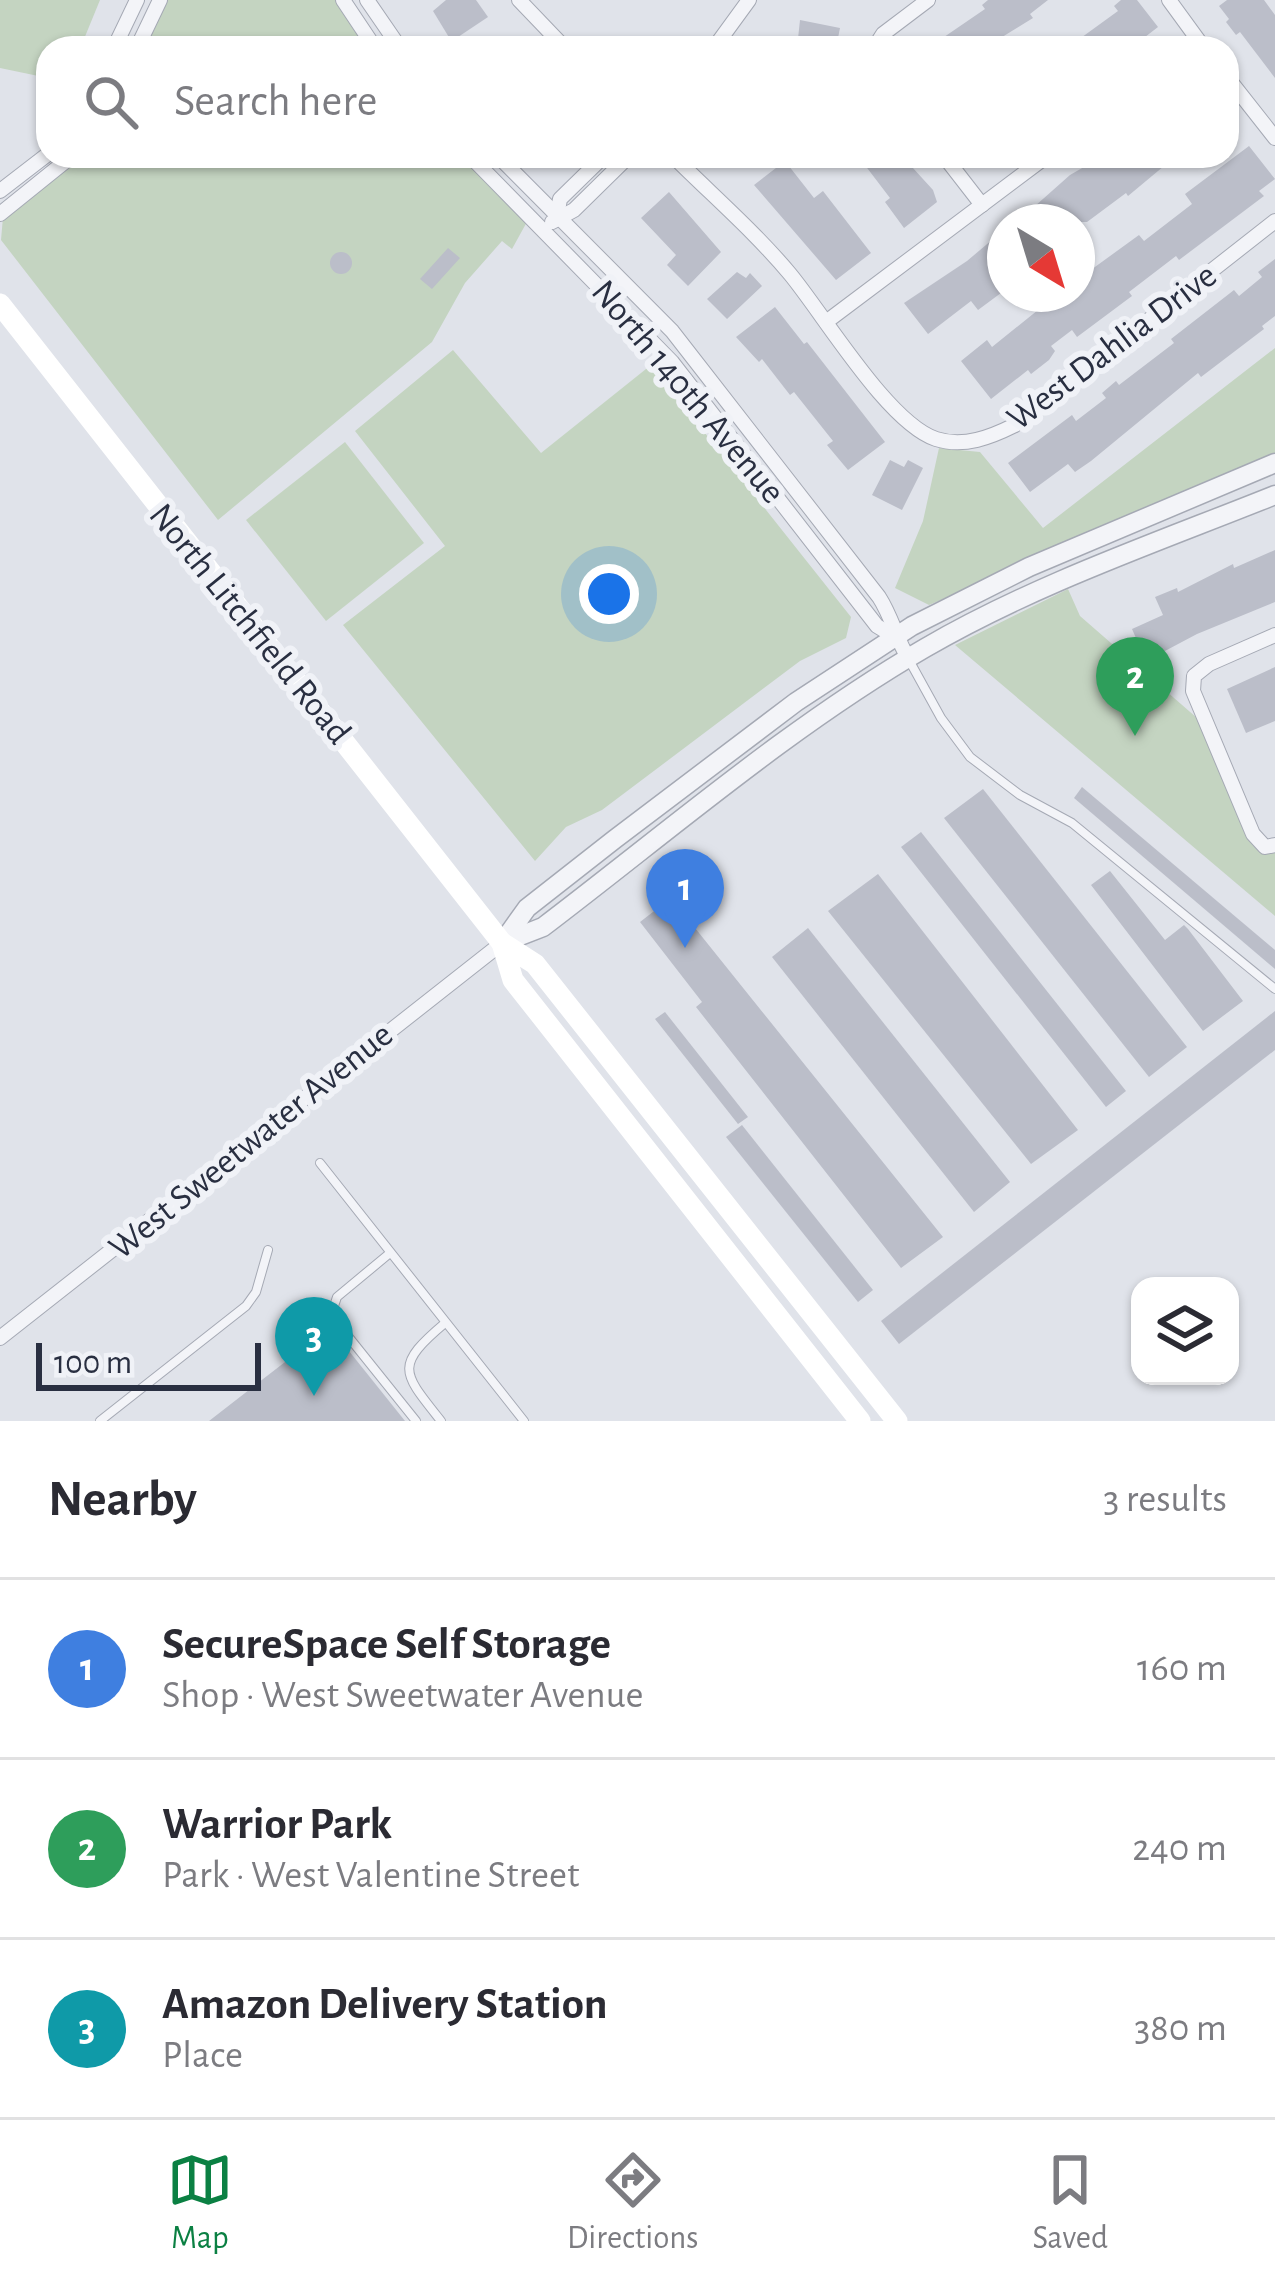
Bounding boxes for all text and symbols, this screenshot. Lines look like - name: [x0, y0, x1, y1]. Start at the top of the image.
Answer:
- search box: [36, 36, 1239, 168]
- icon: search: [78, 69, 144, 135]
- text: Search here: [174, 79, 377, 124]
- north arrow: [987, 204, 1095, 312]
- street label: West Dahlia Drive: [1001, 257, 1223, 437]
- street label: North 140th Avenue: [585, 274, 791, 510]
- street label: North Litchfield Road: [142, 497, 358, 751]
- your location: [579, 564, 639, 624]
- pin: 2: [1096, 637, 1174, 736]
- pin: 1: [646, 849, 724, 948]
- street label: West Sweetwater Avenue: [102, 1016, 400, 1266]
- map controls: [1131, 1277, 1239, 1385]
- button: layers: [1131, 1277, 1239, 1385]
- pin: 3: [275, 1297, 353, 1396]
- scale bar: [36, 1337, 261, 1390]
- text: 100 m: [54, 1347, 132, 1380]
- text: Nearby: [48, 1474, 197, 1525]
- text: 3 results: [1103, 1480, 1227, 1519]
- text: SecureSpace Self Storage: [162, 1622, 611, 1667]
- text: 1: [80, 1649, 94, 1688]
- text: 160 m: [1137, 1649, 1227, 1688]
- text: Shop · West Sweetwater Avenue: [162, 1676, 644, 1715]
- text: Warrior Park: [162, 1802, 392, 1847]
- text: 2: [78, 1829, 96, 1868]
- text: 240 m: [1132, 1829, 1227, 1868]
- text: Park · West Valentine Street: [162, 1856, 579, 1895]
- text: Amazon Delivery Station: [162, 1982, 608, 2027]
- text: 3: [79, 2009, 95, 2048]
- text: 380 m: [1134, 2009, 1227, 2048]
- text: Place: [162, 2036, 243, 2075]
- tab: Map: [167, 2147, 233, 2259]
- tab: Directions: [567, 2147, 698, 2259]
- tab: Saved: [1032, 2147, 1108, 2259]

